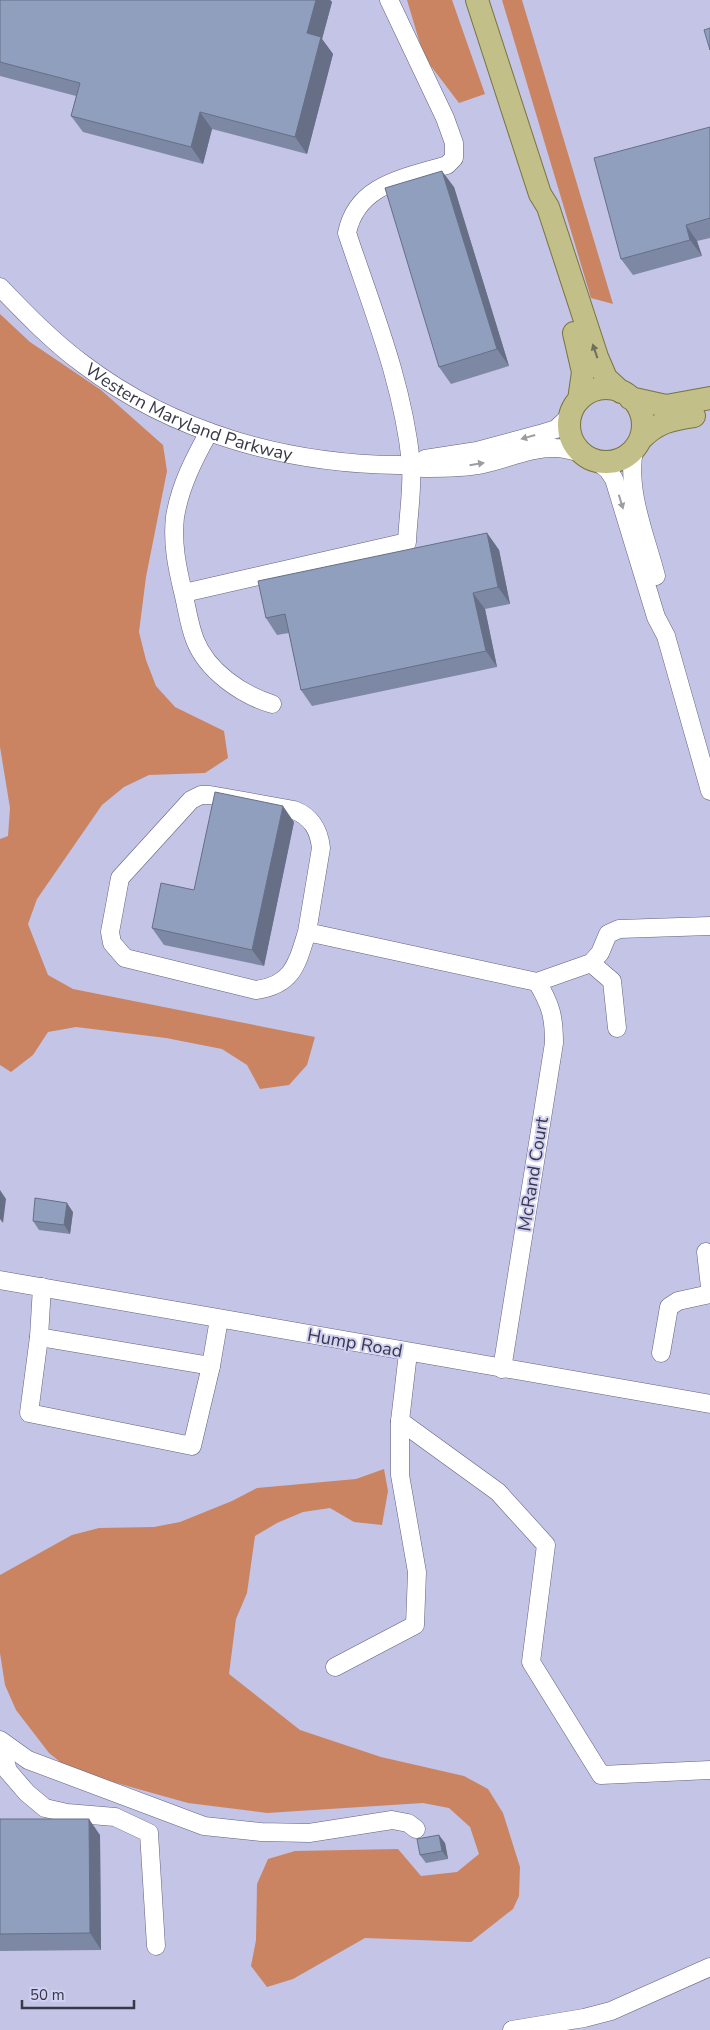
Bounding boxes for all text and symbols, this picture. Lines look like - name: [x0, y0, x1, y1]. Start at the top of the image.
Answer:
- one-way arrow: [591, 344, 598, 359]
- street label: Western Maryland Parkway: [80, 357, 295, 467]
- one-way arrow: [520, 434, 535, 442]
- one-way arrow: [469, 460, 485, 468]
- one-way arrow: [618, 494, 626, 509]
- street label: McRand Court: [512, 1114, 554, 1233]
- street label: Hump Road: [306, 1323, 404, 1363]
- scale bar: [22, 1978, 135, 2010]
- text: 50 m: [30, 1985, 65, 2005]

